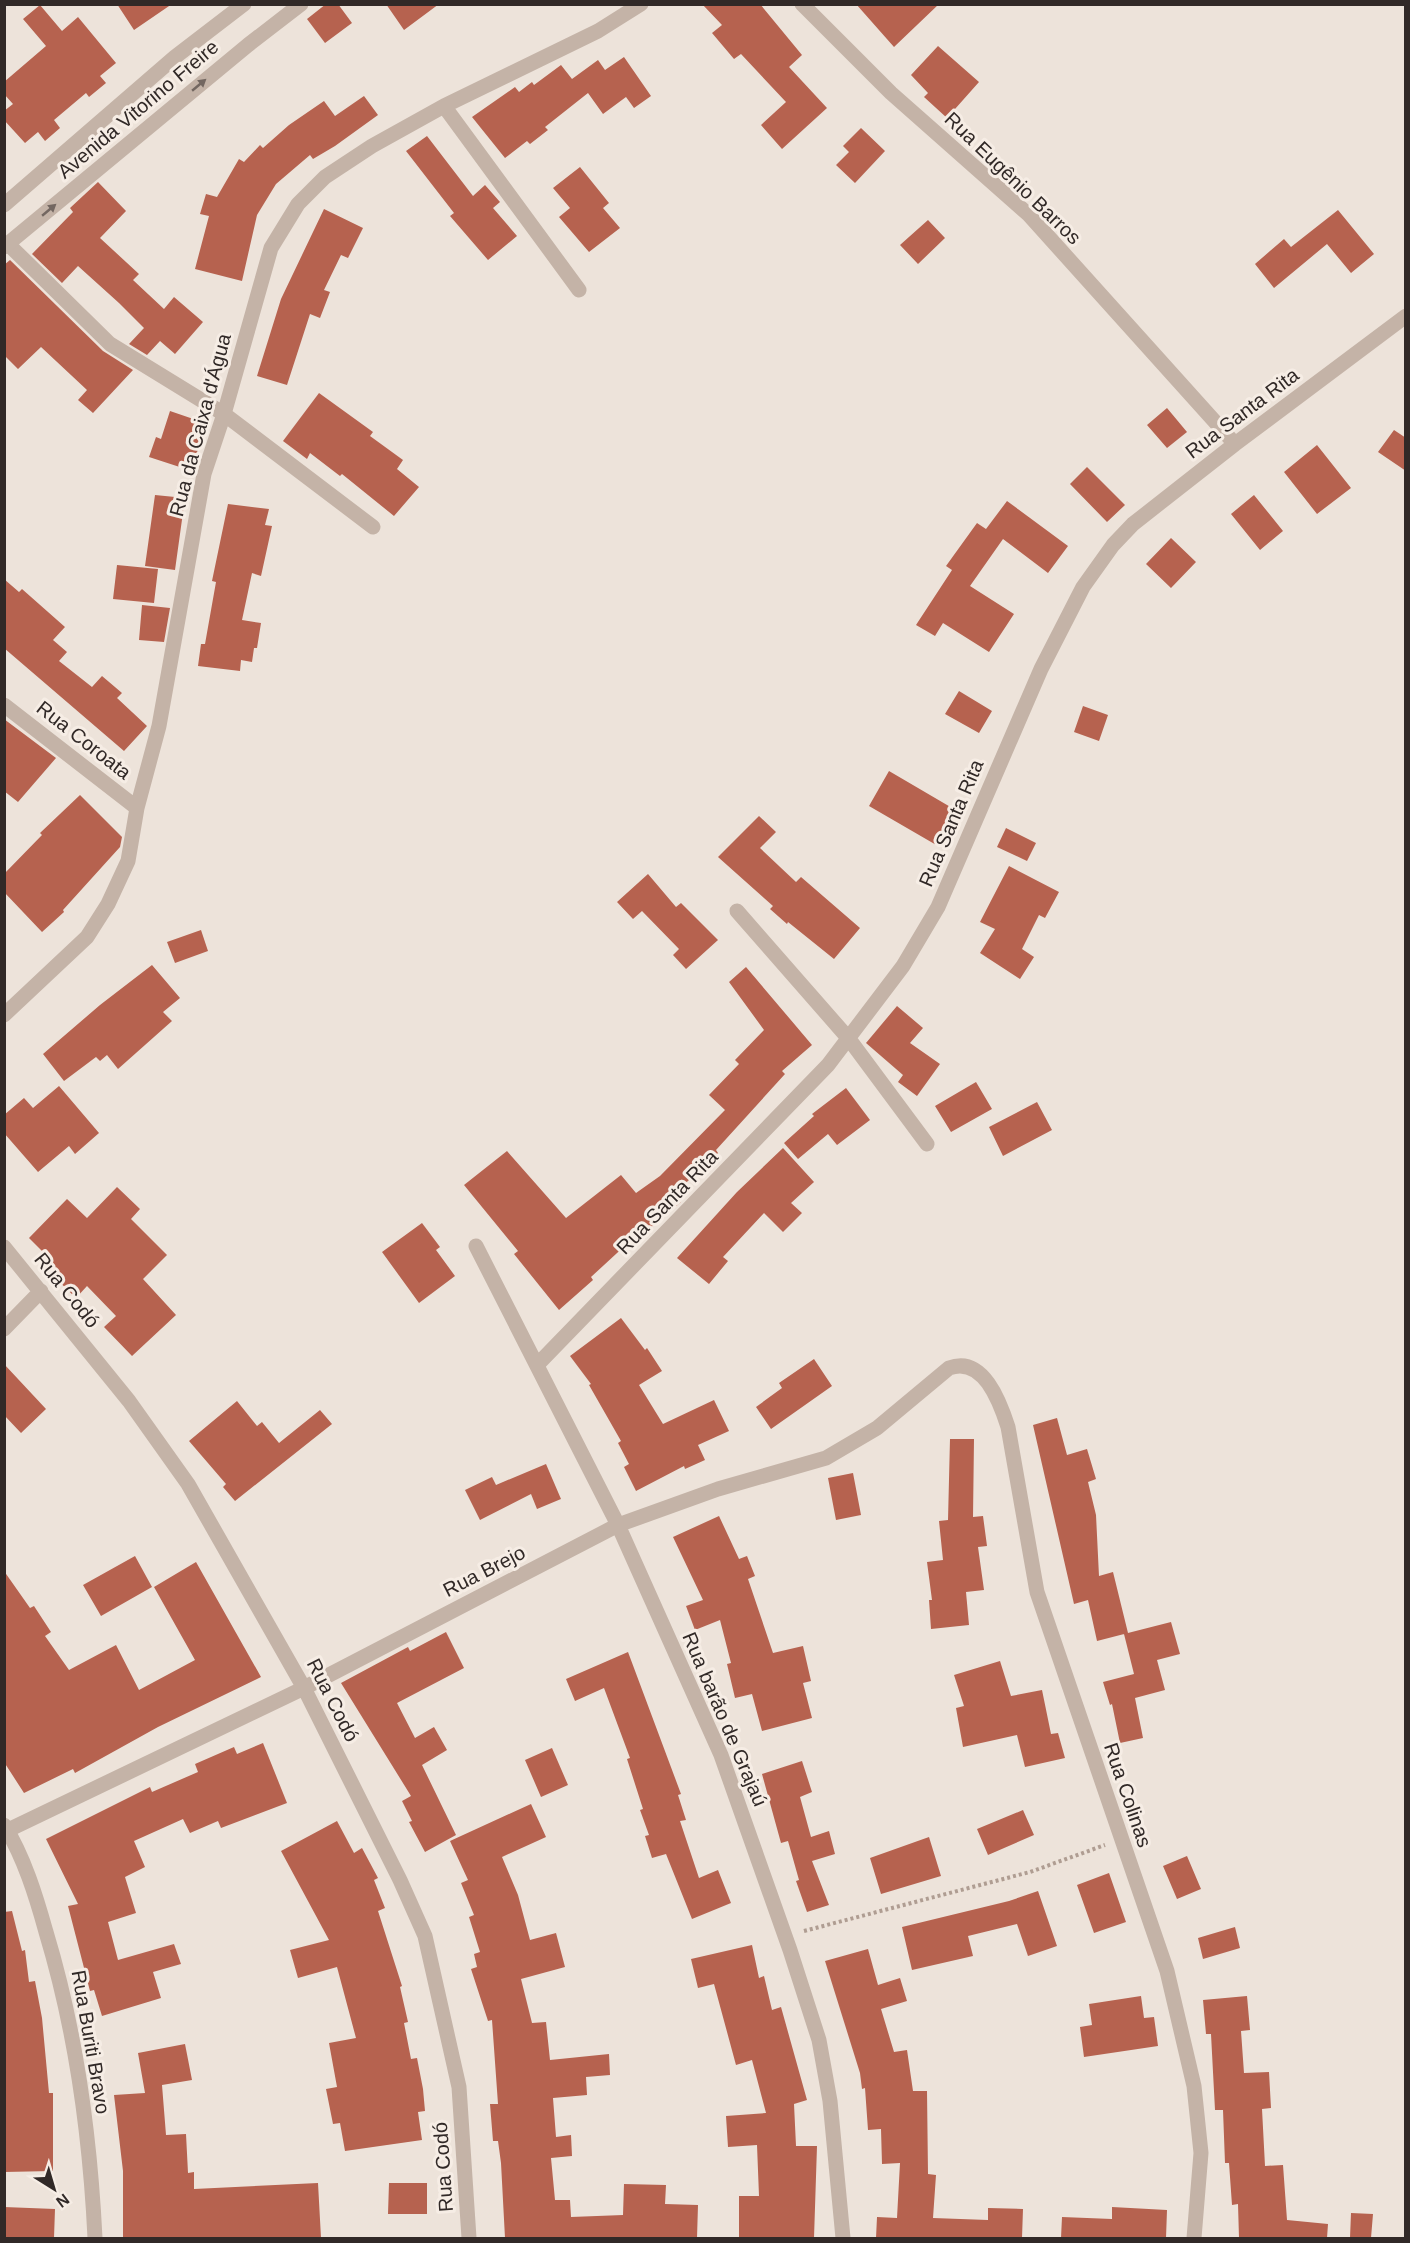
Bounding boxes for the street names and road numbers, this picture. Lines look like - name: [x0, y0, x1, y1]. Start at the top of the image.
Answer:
- street label: Avenida Vitorino Freire: [53, 35, 223, 183]
- street label: Rua Eugênio Barros: [941, 108, 1085, 248]
- street label: Rua da Caixa d'Água: [165, 330, 235, 519]
- street label: Rua Santa Rita: [1181, 363, 1303, 463]
- street label: Rua Coroata: [33, 696, 136, 784]
- street label: Rua Santa Rita: [914, 755, 988, 890]
- street label: Rua Santa Rita: [612, 1145, 723, 1258]
- street label: Rua Codó: [30, 1248, 104, 1332]
- street label: Rua Brejo: [439, 1541, 529, 1601]
- street label: Rua barão de Grajaú: [678, 1629, 772, 1809]
- street label: Rua Codó: [303, 1655, 363, 1745]
- street label: Rua Colinas: [1100, 1740, 1156, 1850]
- street label: Rua Buriti Bravo: [68, 1968, 114, 2116]
- street label: Rua Codó: [429, 2121, 457, 2213]

